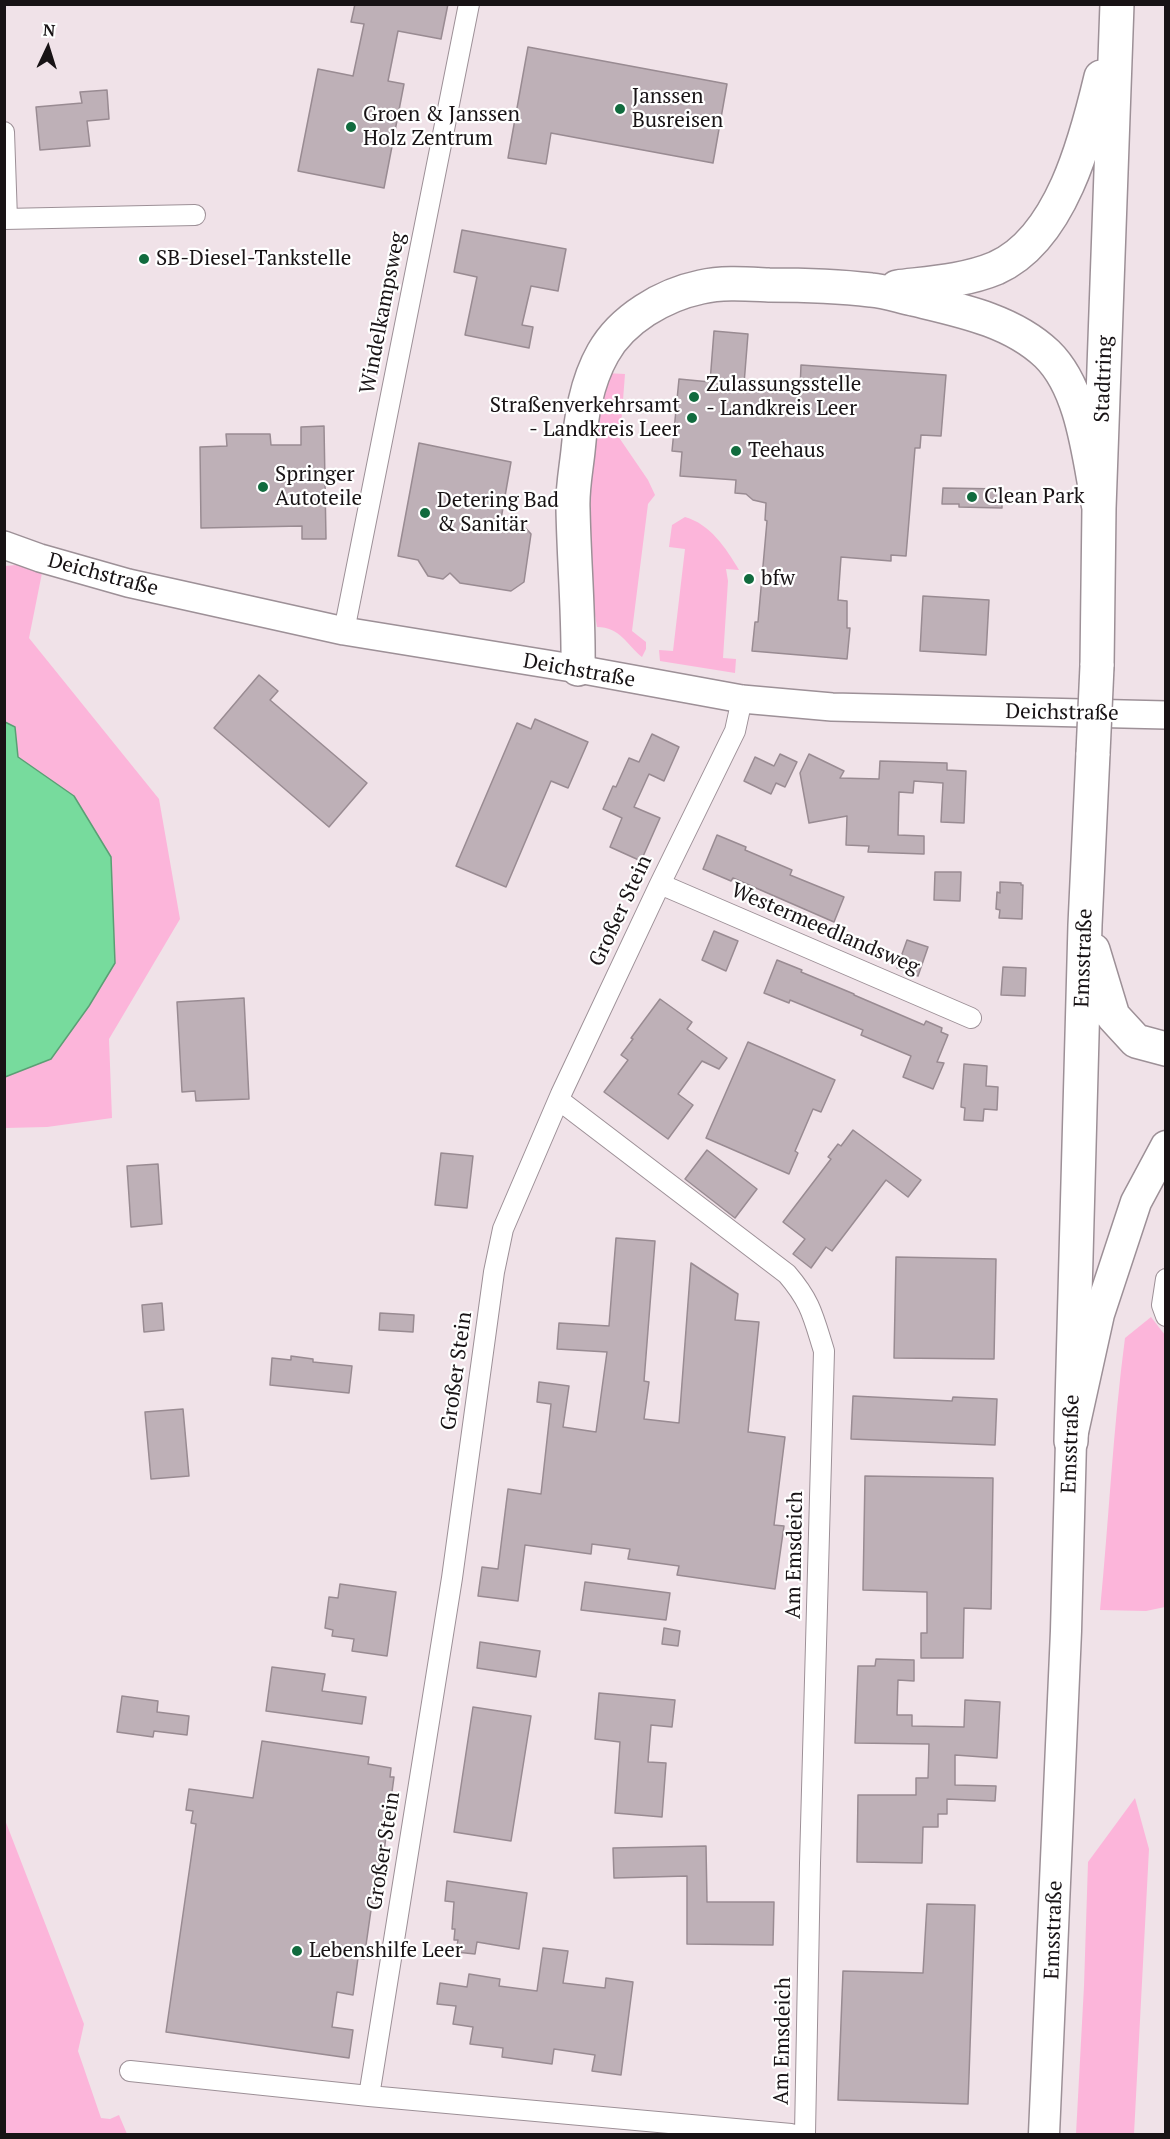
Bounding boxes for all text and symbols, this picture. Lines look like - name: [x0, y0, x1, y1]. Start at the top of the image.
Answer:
- north arrow: [18, 18, 78, 78]
- text: N: [42, 19, 56, 41]
- place label: Janssen Busreisen: [632, 84, 723, 134]
- place label: Groen & Janssen Holz Zentrum: [363, 102, 520, 152]
- marker: Janssen Busreisen: [613, 102, 627, 116]
- marker: Groen & Janssen Holz Zentrum: [344, 120, 358, 134]
- street label: Windelkampsweg: [355, 230, 411, 396]
- place label: SB-Diesel-Tankstelle: [156, 246, 351, 272]
- marker: SB-Diesel-Tankstelle: [137, 252, 151, 266]
- street label: Stadtring: [1090, 335, 1118, 423]
- place label: Zulassungsstelle - Landkreis Leer: [706, 372, 861, 422]
- marker: Zulassungsstelle - Landkreis Leer: [687, 390, 701, 404]
- place label: Straßenverkehrsamt - Landkreis Leer: [490, 393, 680, 443]
- marker: Straßenverkehrsamt - Landkreis Leer: [685, 411, 699, 425]
- place label: Teehaus: [748, 438, 825, 464]
- marker: Teehaus: [729, 444, 743, 458]
- place label: Springer Autoteile: [275, 462, 362, 512]
- marker: Springer Autoteile: [256, 480, 270, 494]
- place label: Clean Park: [984, 484, 1085, 510]
- place label: Detering Bad & Sanitär: [437, 488, 559, 538]
- marker: Clean Park: [965, 490, 979, 504]
- marker: Detering Bad & Sanitär: [418, 506, 432, 520]
- street label: Deichstraße: [45, 548, 161, 602]
- place label: bfw: [761, 566, 795, 592]
- marker: bfw: [742, 572, 756, 586]
- street label: Deichstraße: [521, 649, 637, 693]
- street label: Deichstraße: [1005, 699, 1119, 727]
- street label: Großer Stein: [584, 851, 658, 971]
- street label: Westermeedlandsweg: [727, 878, 923, 980]
- street label: Emsstraße: [1070, 908, 1098, 1008]
- street label: Großer Stein: [436, 1310, 478, 1432]
- street label: Emsstraße: [1057, 1394, 1085, 1494]
- street label: Am Emsdeich: [781, 1491, 809, 1619]
- street label: Großer Stein: [362, 1790, 406, 1912]
- street label: Emsstraße: [1040, 1880, 1068, 1980]
- place label: Lebenshilfe Leer: [309, 1938, 463, 1964]
- marker: Lebenshilfe Leer: [290, 1944, 304, 1958]
- street label: Am Emsdeich: [769, 1977, 797, 2105]

